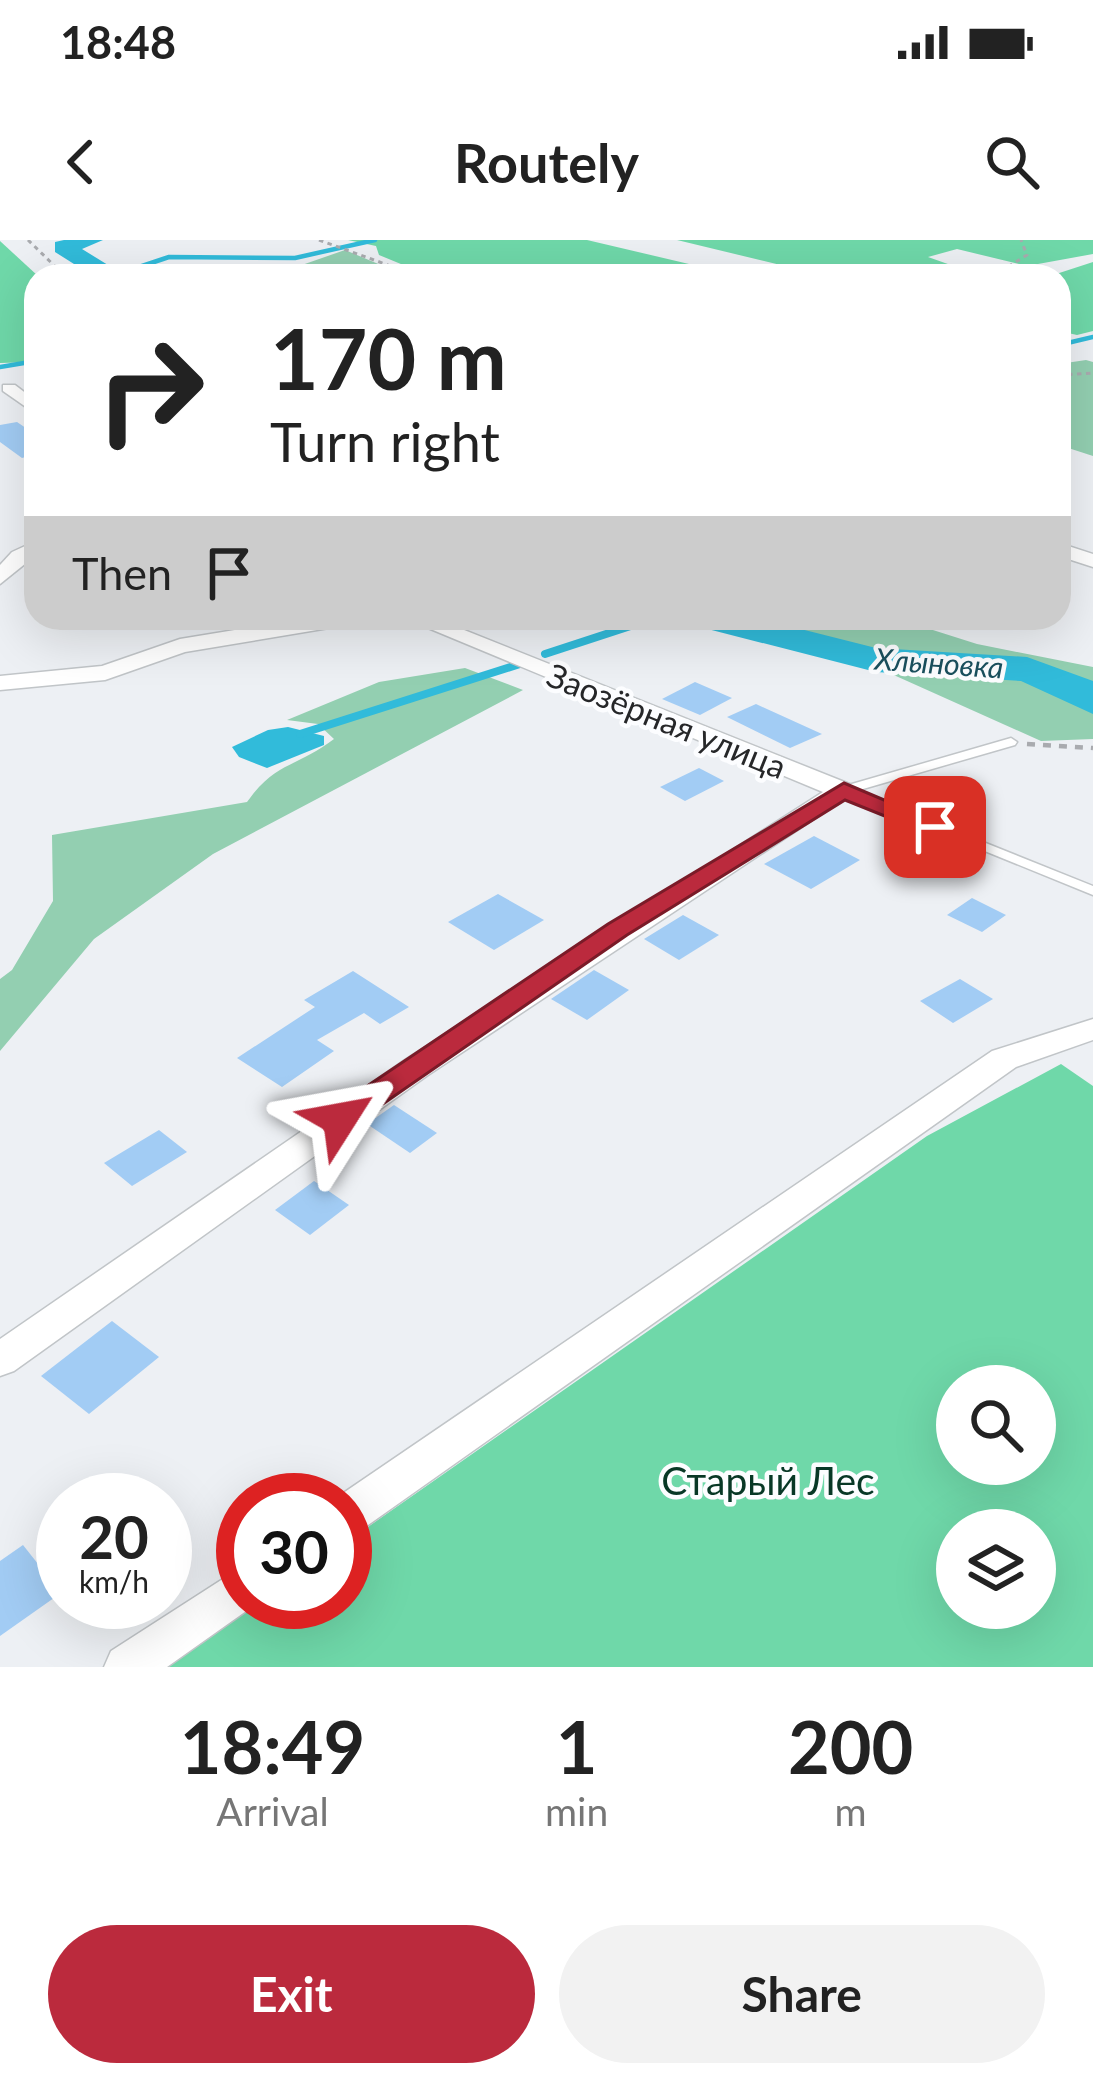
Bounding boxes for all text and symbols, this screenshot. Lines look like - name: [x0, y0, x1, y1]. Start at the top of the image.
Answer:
- text: 18:48: [60, 15, 176, 69]
- icon: back: [48, 129, 114, 195]
- icon: search: [979, 129, 1045, 195]
- text: Routely: [454, 130, 639, 195]
- text: 170 m: [270, 307, 507, 408]
- icon: right: [72, 312, 228, 468]
- text: Turn right: [270, 409, 500, 474]
- icon: arrive: [196, 540, 262, 606]
- text: Then: [72, 546, 172, 600]
- water label: Хлыновка: [871, 639, 1005, 684]
- street label: Заозёрная улица: [542, 654, 792, 786]
- pin: [884, 776, 986, 878]
- icon: arrive: [902, 794, 968, 860]
- position arrow: [277, 1056, 403, 1182]
- map controls: [936, 1365, 1056, 1629]
- button: search: [936, 1365, 1056, 1485]
- park label: Старый Лес: [661, 1457, 875, 1503]
- speed limit sign: 30: [216, 1473, 372, 1629]
- text: 20: [79, 1500, 149, 1572]
- button: layers: [936, 1509, 1056, 1629]
- text: km/h: [79, 1563, 149, 1599]
- text: 18:49: [180, 1703, 365, 1789]
- text: 1: [556, 1703, 598, 1789]
- text: 200: [788, 1703, 913, 1789]
- text: Arrival: [216, 1788, 329, 1834]
- text: min: [545, 1788, 608, 1834]
- text: m: [835, 1788, 867, 1834]
- button: Exit: [48, 1925, 535, 2063]
- button: Share: [559, 1925, 1045, 2063]

